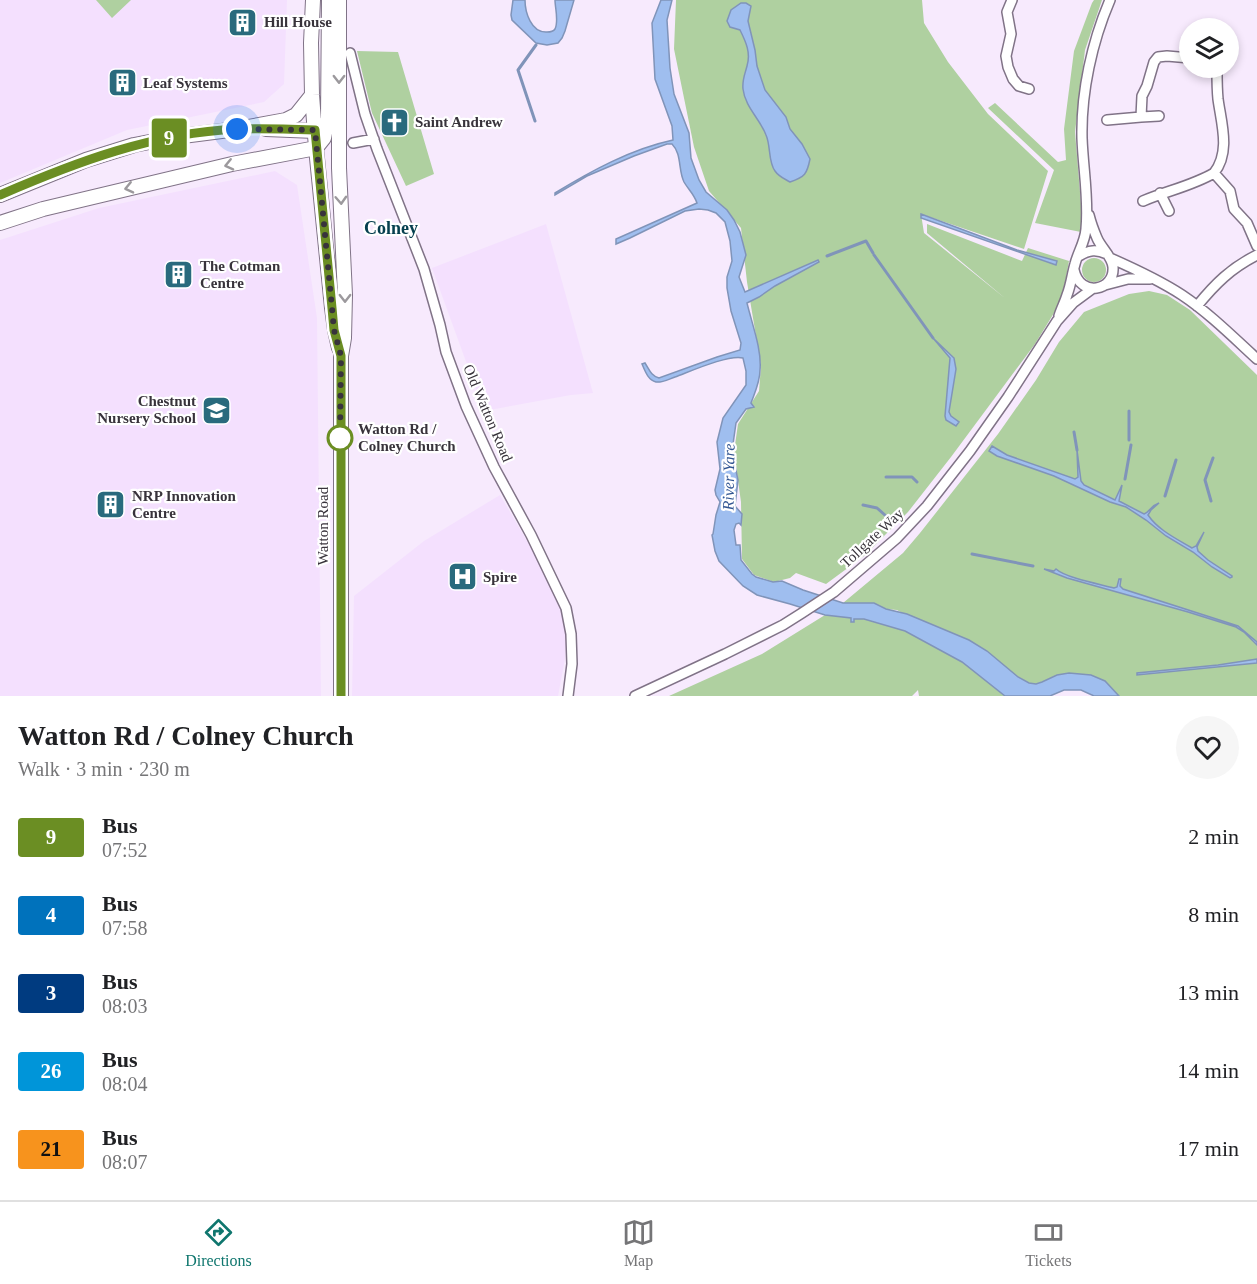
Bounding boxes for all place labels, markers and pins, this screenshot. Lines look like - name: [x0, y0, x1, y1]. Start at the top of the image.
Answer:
- building icon: Hill House: [227, 6, 259, 38]
- place label: Hill House: [264, 14, 332, 30]
- building icon: Leaf Systems: [106, 67, 138, 99]
- place label: Leaf Systems: [143, 75, 228, 91]
- church icon: Saint Andrew: [378, 106, 410, 138]
- place label: Saint Andrew: [415, 114, 503, 130]
- place label: The Cotman Centre: [200, 258, 281, 291]
- building icon: The Cotman Centre: [163, 259, 195, 291]
- place label: Chestnut Nursery School: [97, 393, 196, 426]
- school or university icon: Chestnut Nursery School: [201, 394, 233, 426]
- place label: Watton Rd / Colney Church: [358, 421, 456, 454]
- marker: Watton Rd / Colney Church: [327, 425, 353, 451]
- place label: NRP Innovation Centre: [132, 488, 236, 521]
- building icon: NRP Innovation Centre: [95, 489, 127, 521]
- hospital icon: Spire: [446, 561, 478, 593]
- place label: Spire: [483, 569, 517, 585]

